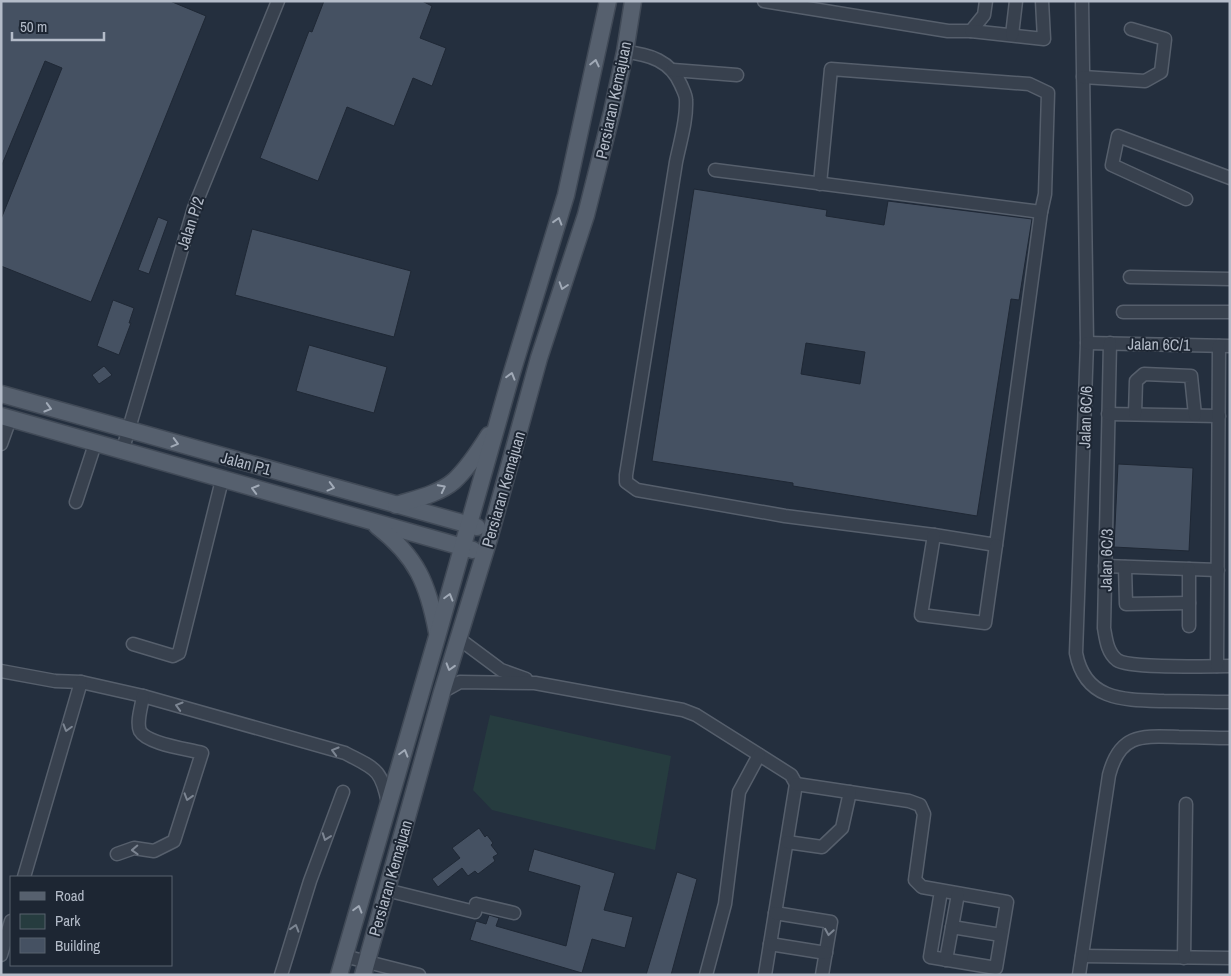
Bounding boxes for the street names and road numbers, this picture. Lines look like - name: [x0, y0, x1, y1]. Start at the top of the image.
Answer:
- street label: Persiaran Kemajuan: [590, 39, 636, 161]
- street label: Jalan P/2: [171, 194, 209, 252]
- street label: Jalan 6C/1: [1127, 332, 1191, 356]
- street label: Jalan 6C/6: [1073, 385, 1097, 449]
- street label: Persiaran Kemajuan: [476, 428, 530, 550]
- street label: Jalan P1: [218, 446, 274, 480]
- street label: Jalan 6C/3: [1094, 528, 1118, 592]
- street label: Persiaran Kemajuan: [363, 817, 417, 939]

